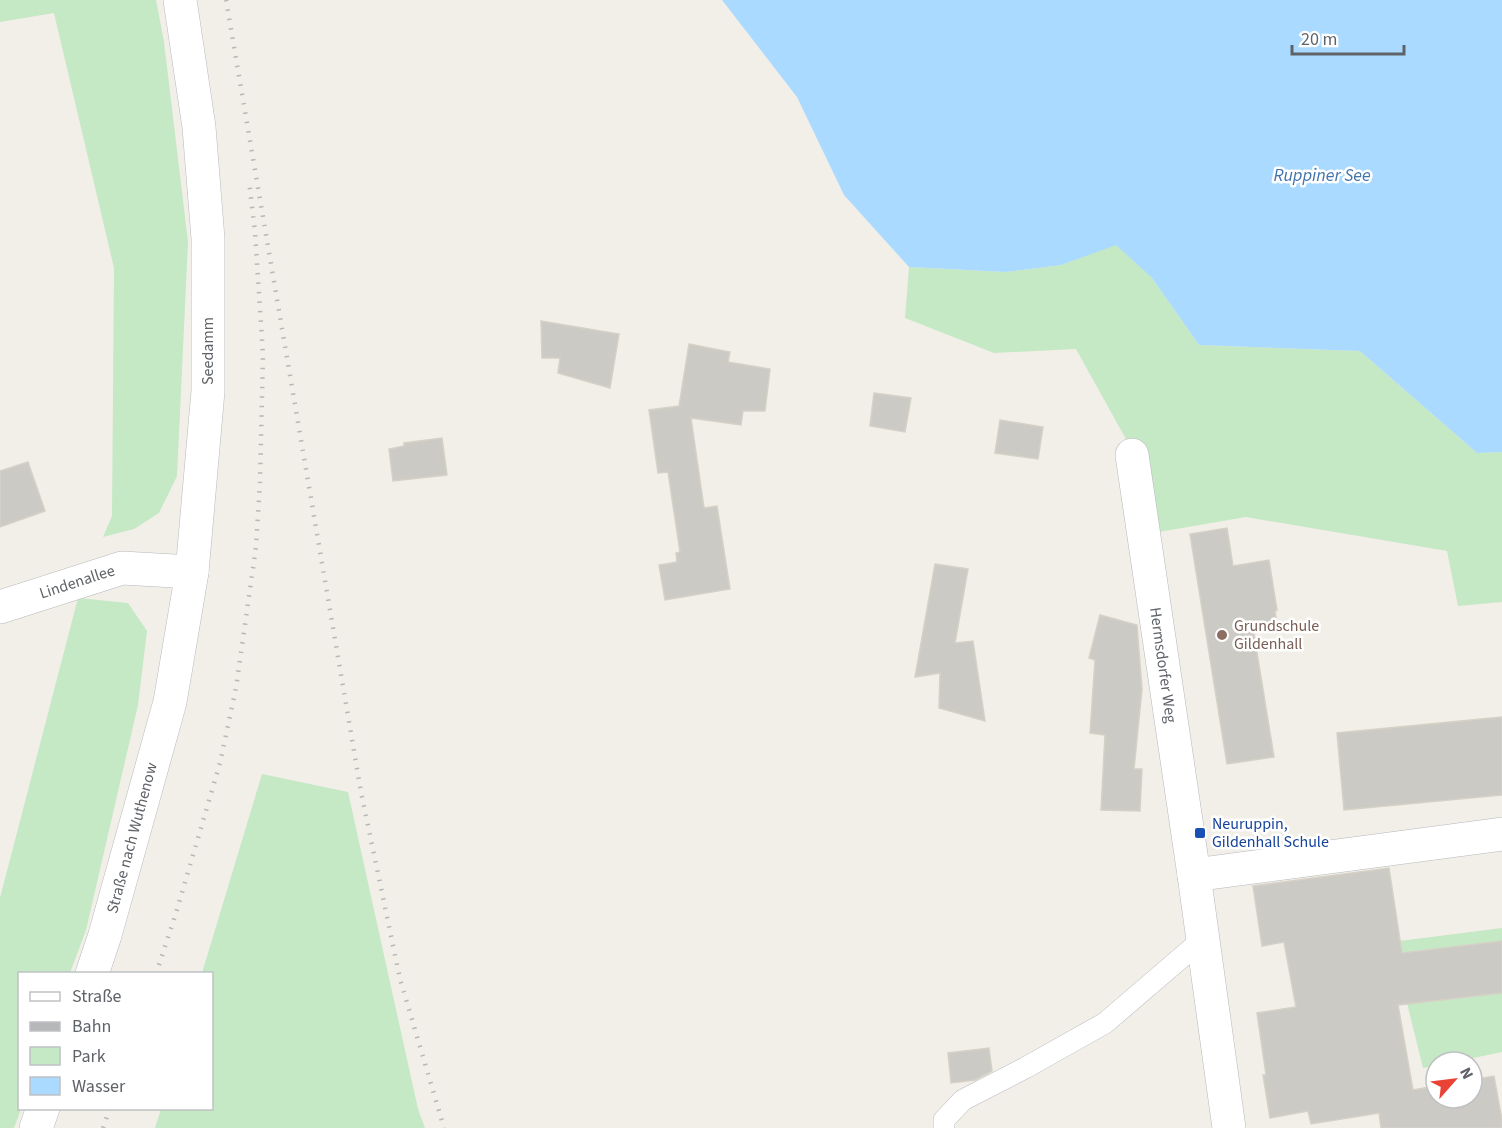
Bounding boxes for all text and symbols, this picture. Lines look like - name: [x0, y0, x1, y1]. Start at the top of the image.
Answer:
- scale bar: [1292, 18, 1404, 56]
- text: 20 m: [1301, 27, 1337, 52]
- water label: Ruppiner See: [1273, 163, 1371, 188]
- street label: Seedamm: [197, 317, 219, 385]
- street label: Lindenallee: [36, 559, 118, 605]
- street label: Hermsdorfer Weg: [1144, 606, 1182, 724]
- place label: Grundschule Gildenhall: [1234, 615, 1319, 655]
- marker: Grundschule Gildenhall: [1215, 628, 1229, 642]
- street label: Straße nach Wuthenow: [101, 760, 163, 916]
- place label: Neuruppin, Gildenhall Schule: [1212, 813, 1329, 853]
- marker: Neuruppin, Gildenhall Schule: [1193, 826, 1207, 840]
- legend: [18, 972, 213, 1110]
- text: Straße: [72, 984, 122, 1009]
- text: Bahn: [72, 1014, 111, 1039]
- text: Park: [72, 1044, 106, 1069]
- north arrow: [1424, 1050, 1484, 1110]
- text: N: [1454, 1064, 1479, 1083]
- text: Wasser: [72, 1074, 126, 1099]

